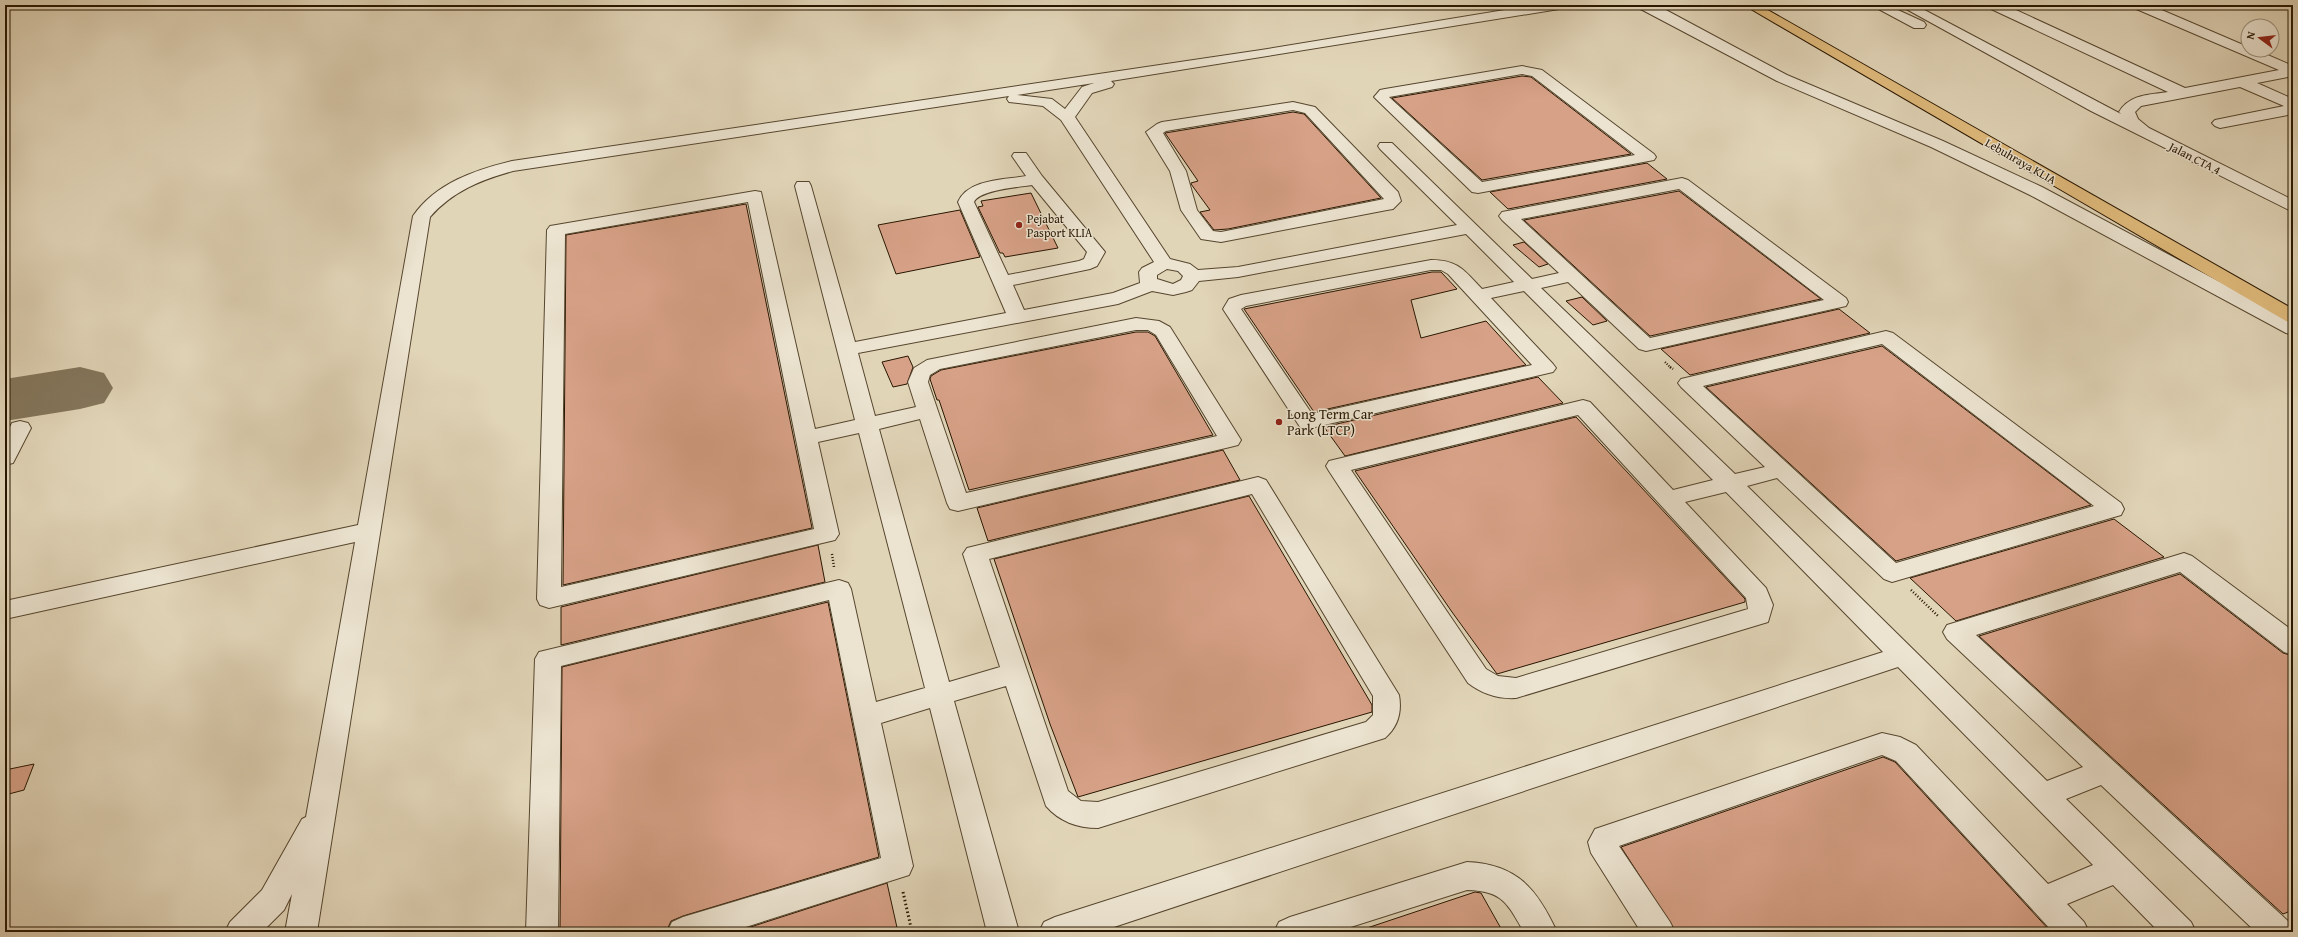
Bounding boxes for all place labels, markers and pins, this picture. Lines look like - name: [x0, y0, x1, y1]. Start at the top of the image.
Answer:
- place label: Pejabat Pasport KLIA: [1027, 210, 1093, 241]
- marker: Pejabat Pasport KLIA: [1014, 220, 1024, 230]
- place label: Long Term Car Park (LTCP): [1287, 404, 1373, 440]
- marker: Long Term Car Park (LTCP): [1274, 417, 1284, 427]

